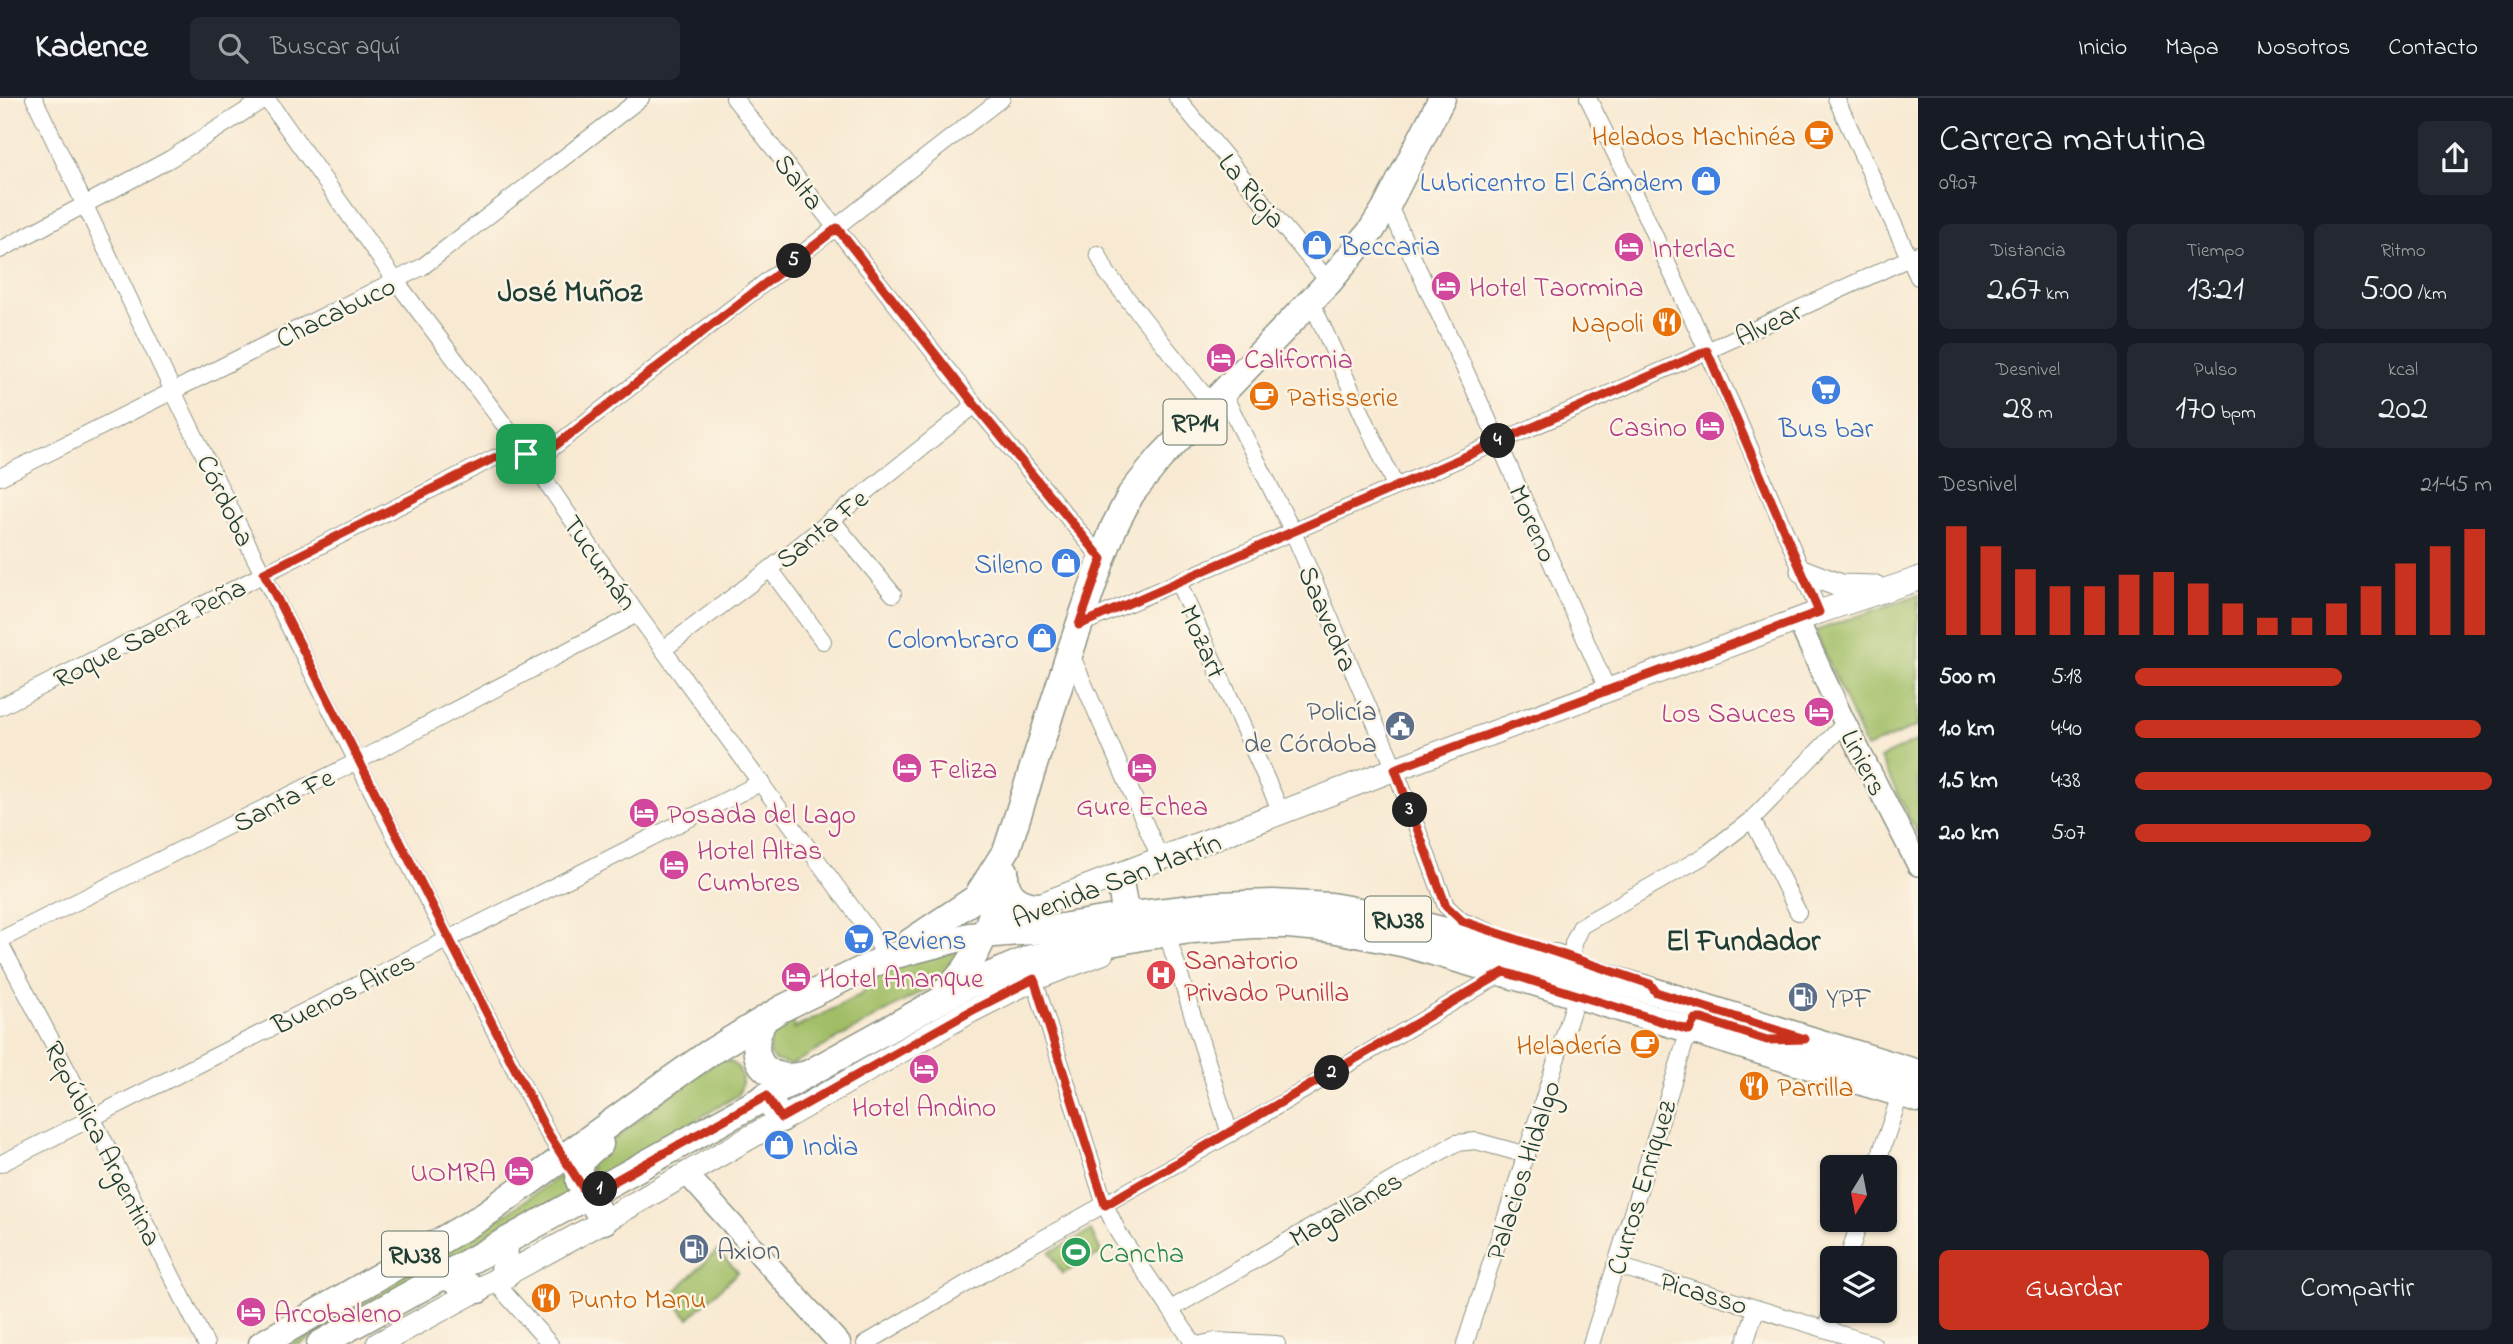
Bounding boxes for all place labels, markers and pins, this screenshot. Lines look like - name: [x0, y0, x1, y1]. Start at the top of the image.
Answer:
- place label: Helados Machinéa: [1591, 118, 1796, 159]
- cafe icon: Helados Machinéa: [1802, 118, 1836, 152]
- place label: Lubricentro El Cámdem: [1420, 164, 1683, 205]
- shop icon: Lubricentro El Cámdem: [1689, 164, 1723, 198]
- shop icon: Beccaria: [1300, 228, 1334, 262]
- place label: Beccaria: [1339, 228, 1440, 269]
- hotel icon: Interlac: [1612, 230, 1646, 264]
- place label: Interlac: [1652, 230, 1736, 271]
- pin: 5: [776, 244, 812, 278]
- hotel icon: Hotel Taormina: [1429, 269, 1463, 303]
- place label: Hotel Taormina: [1469, 269, 1644, 310]
- place label: Napoli: [1571, 305, 1644, 346]
- restaurant icon: Napoli: [1650, 305, 1684, 339]
- hotel icon: California: [1204, 341, 1238, 375]
- place label: California: [1244, 341, 1353, 382]
- supermarket icon: Bus bar: [1809, 373, 1843, 407]
- cafe icon: Patisserie: [1247, 379, 1281, 413]
- place label: Patisserie: [1287, 379, 1399, 420]
- place label: Casino: [1609, 409, 1687, 450]
- hotel icon: Casino: [1693, 409, 1727, 443]
- place label: Bus bar: [1778, 410, 1874, 451]
- pin: [496, 424, 556, 484]
- pin: 4: [1480, 424, 1516, 458]
- place label: Sileno: [974, 546, 1043, 587]
- shop icon: Sileno: [1049, 546, 1083, 580]
- place label: Colombraro: [887, 621, 1019, 662]
- shop icon: Colombraro: [1025, 621, 1059, 655]
- place label: Policía de Córdoba: [1244, 693, 1377, 766]
- place label: Los Sauces: [1662, 695, 1796, 736]
- hotel icon: Los Sauces: [1802, 695, 1836, 729]
- public building icon: Policía de Córdoba: [1383, 709, 1417, 743]
- hotel icon: Feliza: [890, 751, 924, 785]
- place label: Feliza: [929, 751, 997, 792]
- hotel icon: Gure Echea: [1125, 751, 1159, 785]
- place label: Gure Echea: [1076, 788, 1208, 829]
- pin: 3: [1392, 792, 1428, 828]
- hotel icon: Posada del Lago: [627, 796, 661, 830]
- place label: Posada del Lago: [667, 796, 856, 837]
- place label: Hotel Altas Cumbres: [697, 832, 822, 905]
- hotel icon: Hotel Altas Cumbres: [657, 848, 691, 882]
- supermarket icon: Reviens: [842, 922, 876, 956]
- place label: Reviens: [882, 922, 966, 963]
- place label: Sanatorio Privado Punilla: [1184, 942, 1349, 1015]
- hospital icon: Sanatorio Privado Punilla: [1144, 958, 1178, 992]
- hotel icon: Hotel Ananque: [779, 960, 813, 994]
- place label: Hotel Ananque: [819, 960, 984, 1001]
- fuel station icon: YPF: [1786, 980, 1820, 1014]
- place label: YPF: [1826, 980, 1872, 1021]
- place label: Heladería: [1516, 1027, 1622, 1068]
- cafe icon: Heladería: [1628, 1027, 1662, 1061]
- hotel icon: Hotel Andino: [907, 1052, 941, 1086]
- pin: 2: [1314, 1056, 1350, 1090]
- restaurant icon: Parrilla: [1737, 1069, 1771, 1103]
- place label: Parrilla: [1777, 1069, 1854, 1110]
- place label: Hotel Andino: [852, 1089, 996, 1130]
- shop icon: India: [762, 1128, 796, 1162]
- place label: India: [802, 1128, 858, 1169]
- place label: UOMRA: [410, 1154, 496, 1195]
- hotel icon: UOMRA: [502, 1154, 536, 1188]
- pin: 1: [582, 1172, 618, 1206]
- fuel station icon: Axion: [677, 1232, 711, 1266]
- place label: Axion: [717, 1232, 780, 1273]
- sports icon: Cancha: [1059, 1235, 1093, 1269]
- place label: Cancha: [1099, 1235, 1184, 1276]
- restaurant icon: Punto Manu: [529, 1281, 563, 1315]
- place label: Punto Manu: [569, 1281, 706, 1322]
- hotel icon: Arcobaleno: [234, 1295, 268, 1329]
- place label: Arcobaleno: [274, 1295, 402, 1336]

